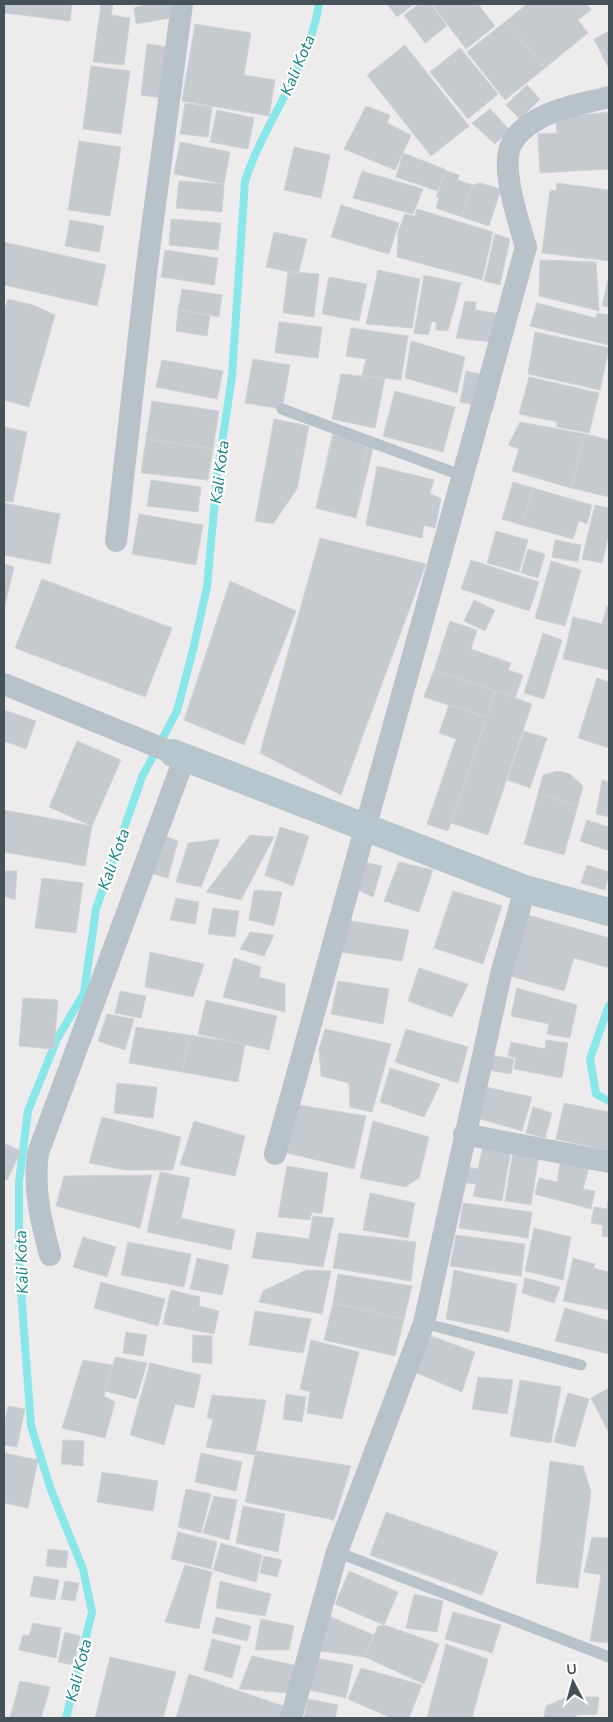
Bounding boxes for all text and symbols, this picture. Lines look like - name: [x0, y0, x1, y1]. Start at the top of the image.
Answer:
- water label: Kali Kota: [275, 32, 321, 99]
- water label: Kali Kota: [205, 439, 235, 505]
- water label: Kali Kota: [93, 826, 135, 893]
- water label: Kali Kota: [10, 1230, 34, 1294]
- water label: Kali Kota: [61, 1637, 97, 1704]
- north arrow: [548, 1657, 598, 1707]
- text: U: [566, 1660, 578, 1680]

